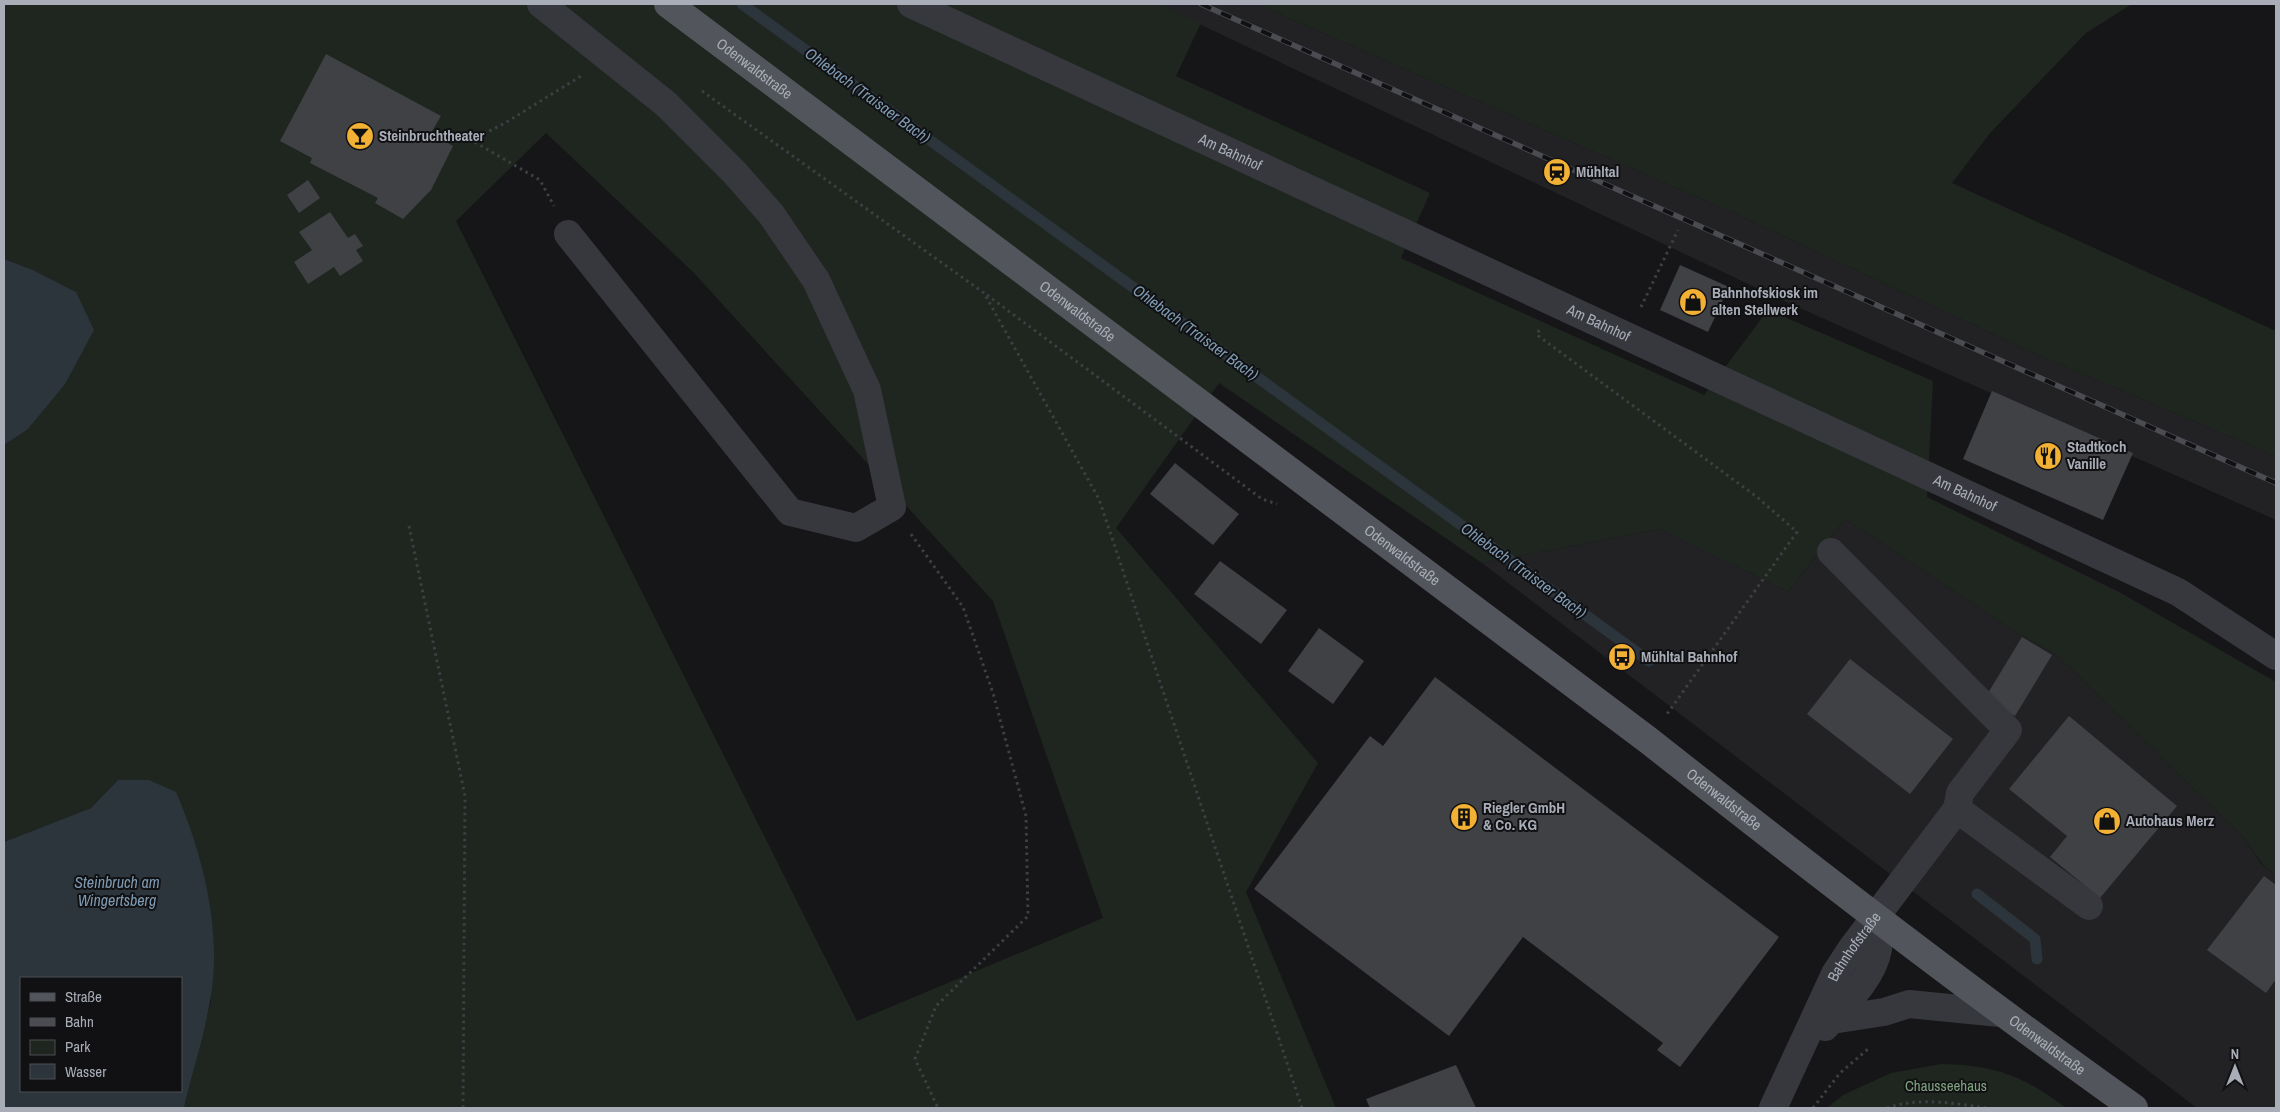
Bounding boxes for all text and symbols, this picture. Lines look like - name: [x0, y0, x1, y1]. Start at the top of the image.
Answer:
- street label: Odenwaldstraße: [712, 33, 797, 104]
- water label: Ohlebach (Traisaer Bach): [801, 42, 935, 148]
- bar icon: Steinbruchtheater: [345, 121, 375, 151]
- place label: Steinbruchtheater: [379, 125, 484, 146]
- street label: Am Bahnhof: [1194, 128, 1266, 176]
- station icon: Mühltal: [1542, 157, 1572, 187]
- place label: Mühltal: [1576, 161, 1619, 182]
- street label: Odenwaldstraße: [1035, 276, 1120, 347]
- water label: Ohlebach (Traisaer Bach): [1129, 279, 1263, 385]
- place label: Bahnhofskiosk im alten Stellwerk: [1712, 282, 1818, 320]
- shop icon: Bahnhofskiosk im alten Stellwerk: [1678, 287, 1708, 317]
- street label: Am Bahnhof: [1563, 298, 1634, 347]
- place label: Stadtkoch Vanille: [2067, 436, 2126, 474]
- restaurant icon: Stadtkoch Vanille: [2033, 441, 2063, 471]
- street label: Am Bahnhof: [1929, 469, 2001, 517]
- water label: Ohlebach (Traisaer Bach): [1457, 517, 1591, 623]
- street label: Odenwaldstraße: [1360, 519, 1445, 590]
- bus stop icon: Mühltal Bahnhof: [1607, 642, 1637, 672]
- place label: Mühltal Bahnhof: [1641, 646, 1738, 667]
- street label: Odenwaldstraße: [1682, 763, 1766, 835]
- place label: Riegler GmbH & Co. KG: [1483, 797, 1565, 835]
- building icon: Riegler GmbH & Co. KG: [1449, 802, 1479, 832]
- shop icon: Autohaus Merz: [2092, 806, 2122, 836]
- place label: Autohaus Merz: [2126, 810, 2214, 831]
- water label: Steinbruch am Wingertsberg: [74, 871, 160, 911]
- street label: Bahnhofstraße: [1822, 907, 1886, 985]
- legend: [20, 977, 182, 1092]
- text: Straße: [65, 986, 102, 1007]
- street label: Odenwaldstraße: [2005, 1010, 2090, 1080]
- text: Bahn: [65, 1011, 94, 1032]
- text: Park: [65, 1036, 91, 1057]
- north arrow: [2210, 1042, 2260, 1092]
- text: N: [2231, 1045, 2239, 1063]
- text: Wasser: [65, 1061, 106, 1082]
- park label: Chausseehaus: [1905, 1075, 1987, 1096]

